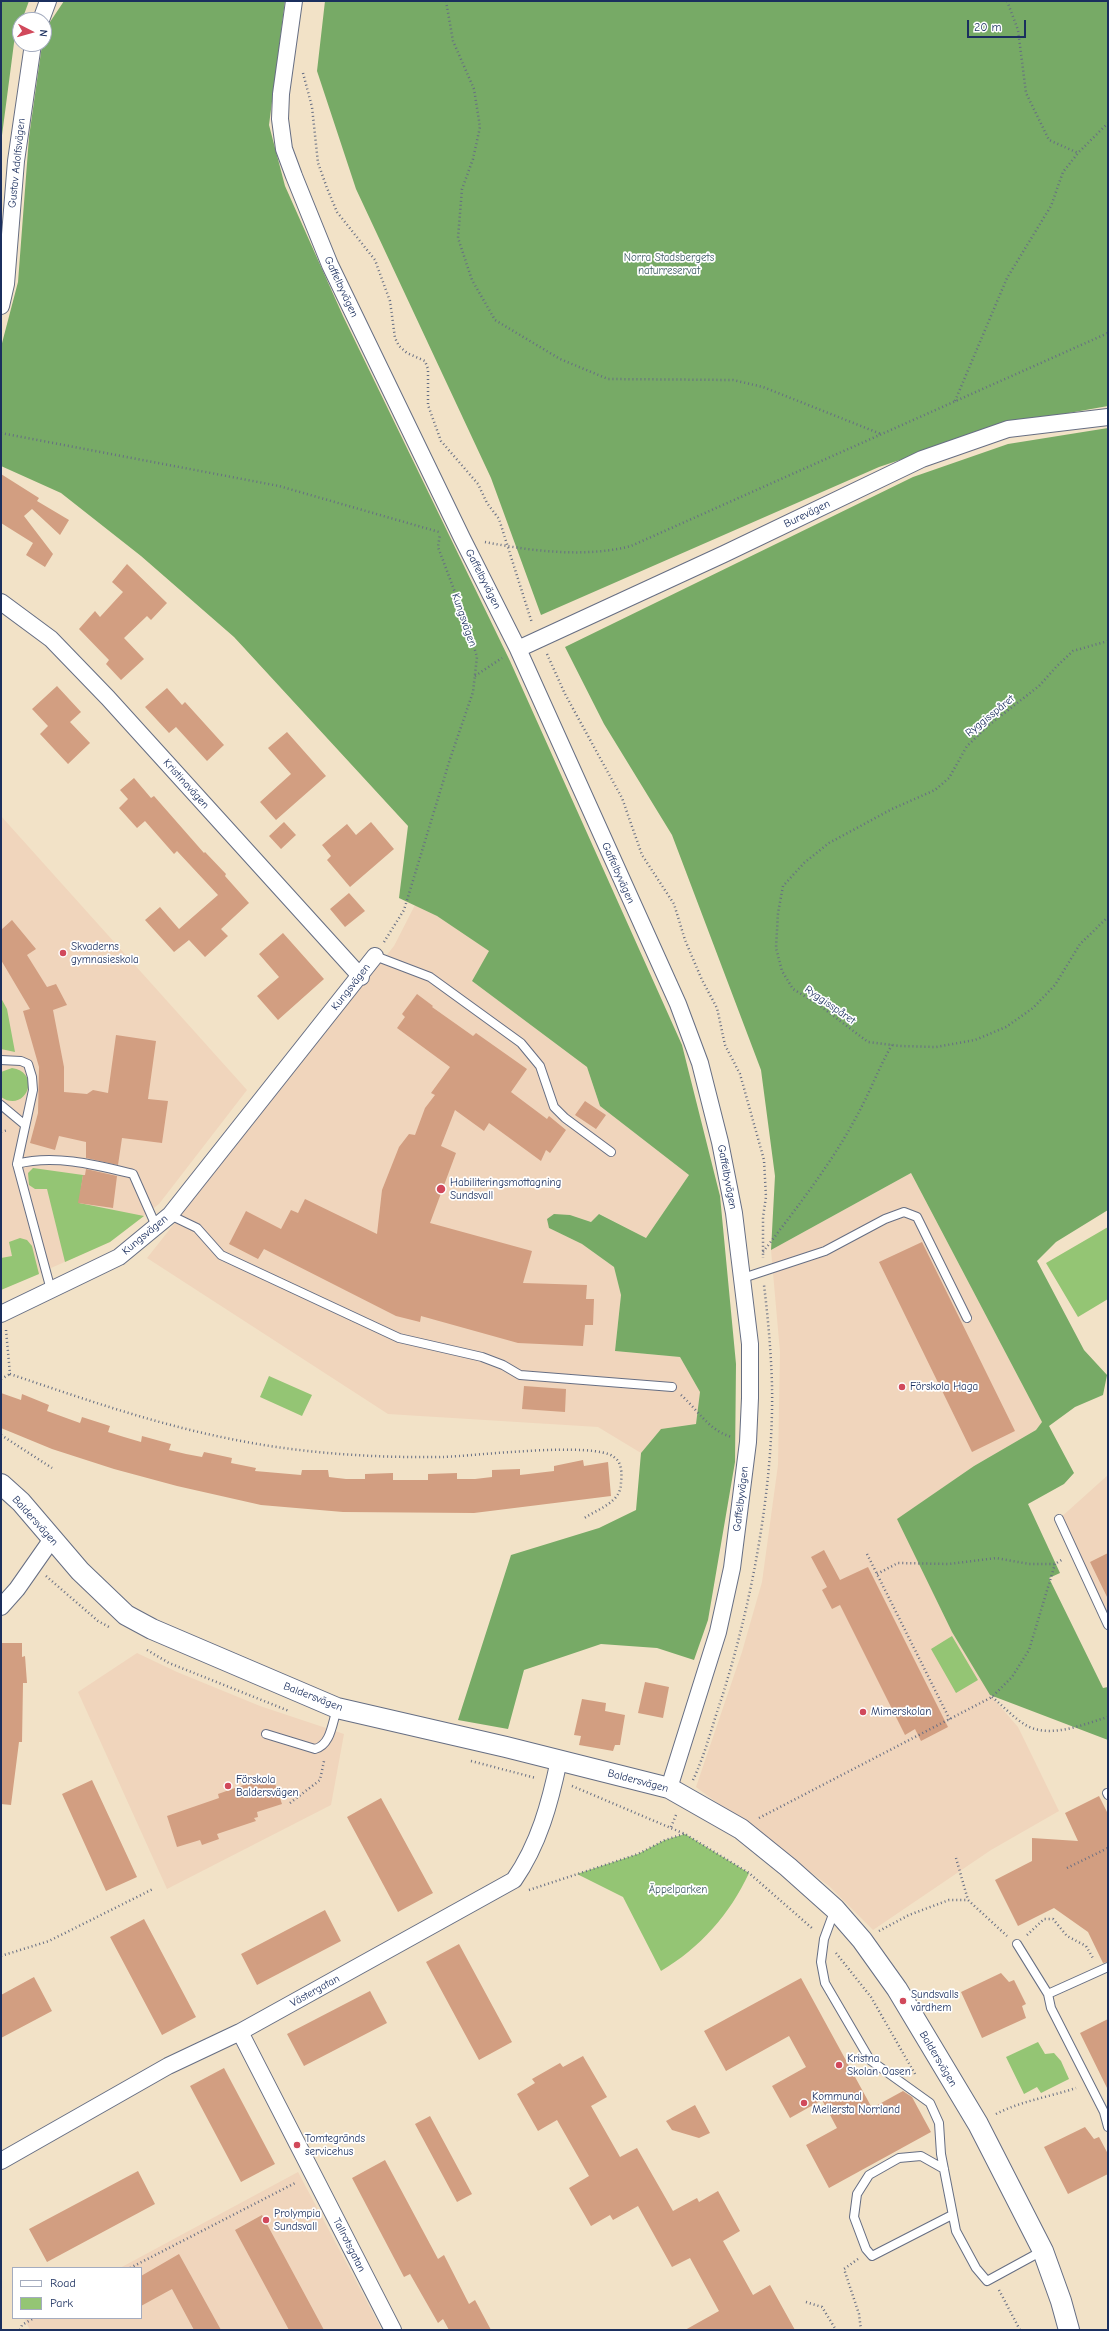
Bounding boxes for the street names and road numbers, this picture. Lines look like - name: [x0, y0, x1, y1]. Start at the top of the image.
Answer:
- street label: Gustav Adolfsvägen: [6, 117, 28, 209]
- street label: Gaffelbyvägen: [321, 254, 361, 320]
- street label: Burevägen: [782, 497, 832, 531]
- street label: Gaffelbyvägen: [462, 547, 504, 611]
- street label: Kungsvägen: [449, 591, 479, 649]
- street label: Ryggisspåret: [963, 692, 1017, 740]
- street label: Kristinavägen: [160, 756, 212, 812]
- street label: Gaffelbyvägen: [599, 840, 637, 906]
- street label: Kungsvägen: [329, 961, 373, 1013]
- street label: Ryggisspåret: [802, 983, 858, 1027]
- street label: Gaffelbyvägen: [714, 1144, 740, 1210]
- street label: Kungsvägen: [119, 1212, 171, 1258]
- street label: Gaffelbyvägen: [730, 1466, 752, 1532]
- street label: Baldersvägen: [9, 1493, 61, 1549]
- street label: Baldersvägen: [281, 1680, 345, 1714]
- street label: Baldersvägen: [606, 1767, 670, 1795]
- street label: Västergatan: [288, 1972, 342, 2010]
- street label: Baldersvägen: [916, 2029, 960, 2089]
- street label: Tallrotsgatan: [330, 2216, 368, 2274]

